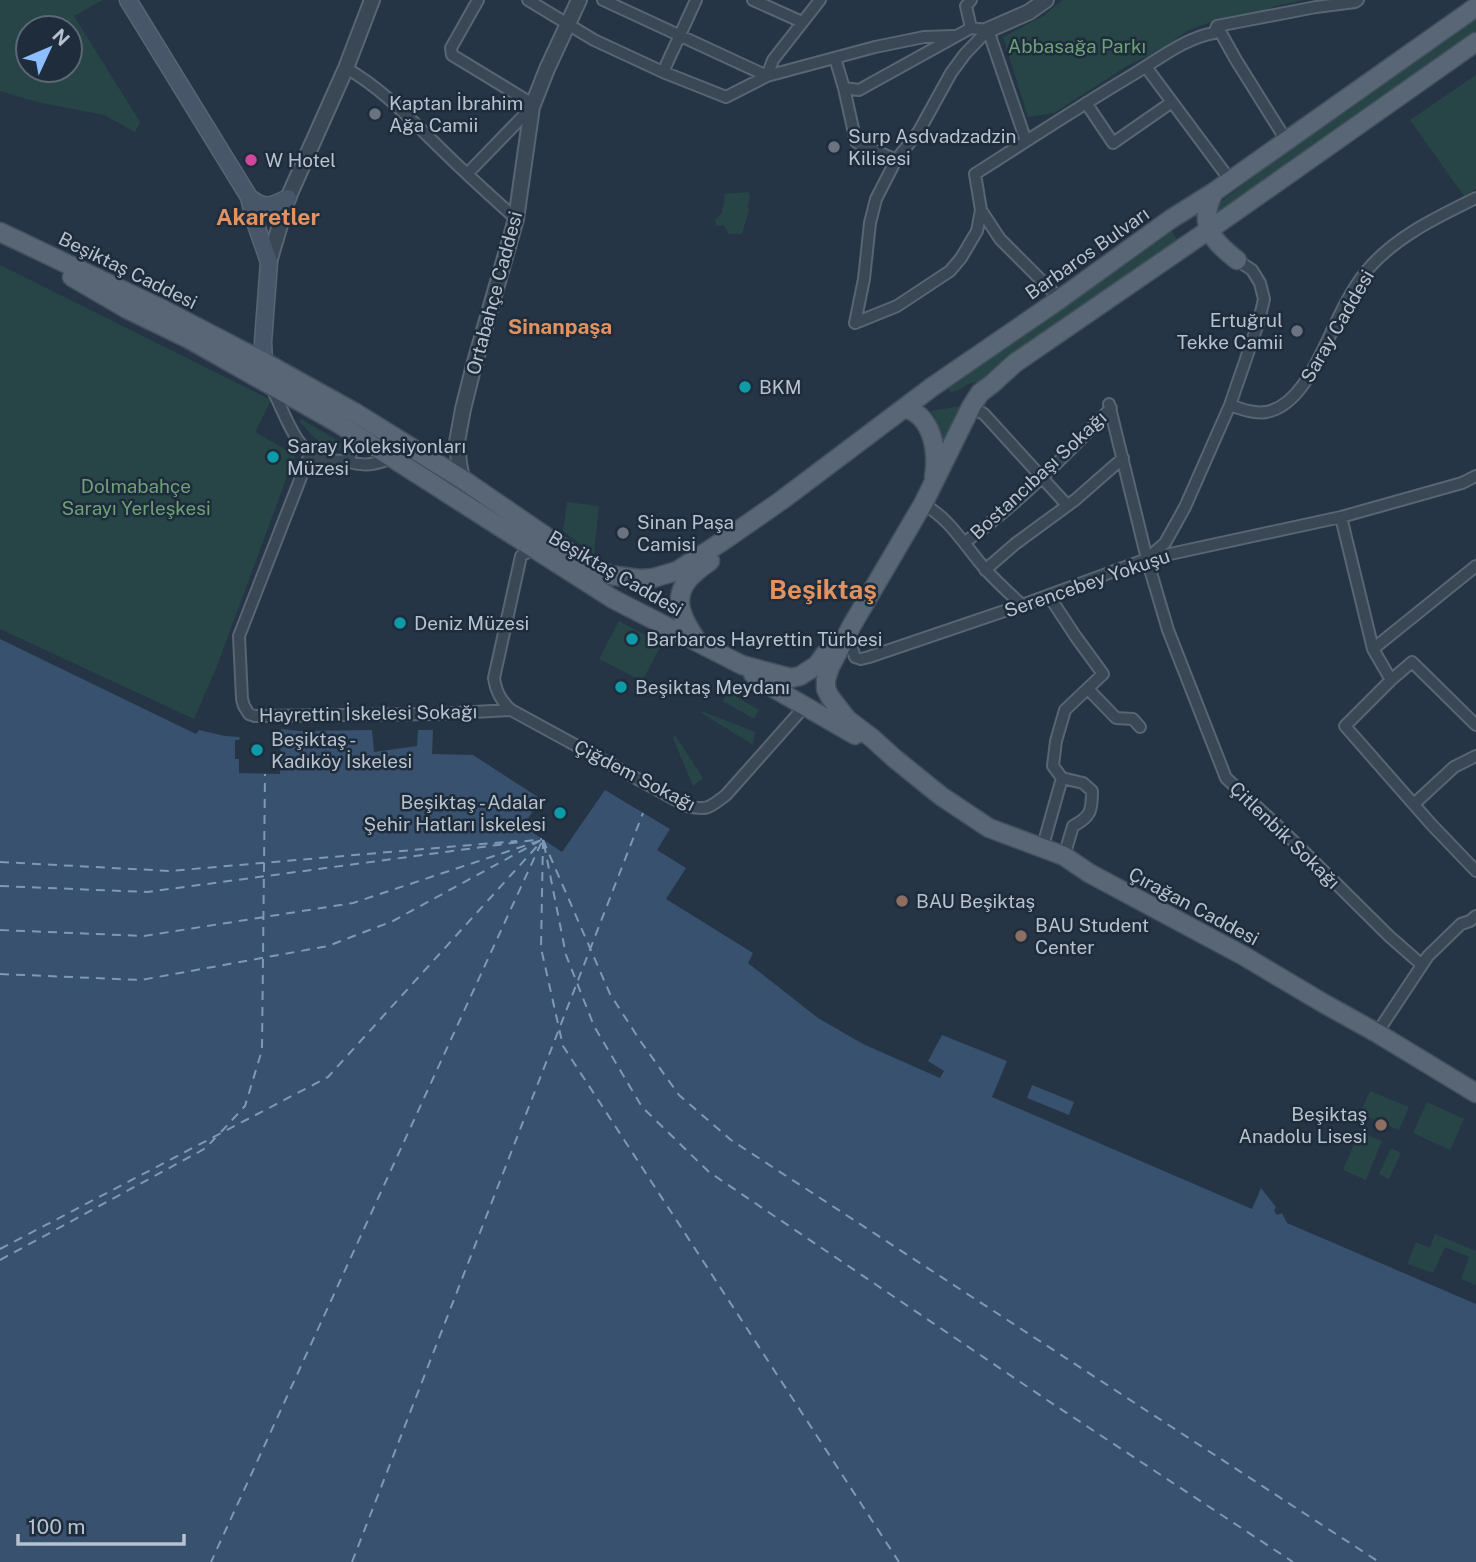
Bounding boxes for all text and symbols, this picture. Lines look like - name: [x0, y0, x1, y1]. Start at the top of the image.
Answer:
- north arrow: [14, 14, 84, 84]
- text: N: [48, 24, 74, 50]
- park label: Abbasağa Parkı: [1008, 35, 1146, 57]
- place label: Kaptan İbrahim Ağa Camii: [389, 92, 523, 136]
- marker: Kaptan İbrahim Ağa Camii: [367, 106, 383, 122]
- place label: Surp Asdvadzadzin Kilisesi: [848, 125, 1016, 169]
- marker: Surp Asdvadzadzin Kilisesi: [826, 139, 842, 155]
- place label: W Hotel: [265, 149, 336, 171]
- marker: W Hotel: [243, 152, 259, 168]
- street label: Barbaros Bulvarı: [1021, 202, 1153, 304]
- district label: Akaretler: [216, 203, 320, 230]
- street label: Ortabahçe Caddesi: [462, 209, 526, 377]
- street label: Beşiktaş Caddesi: [55, 227, 201, 313]
- street label: Saray Caddesi: [1296, 266, 1378, 386]
- place label: Ertuğrul Tekke Camii: [1177, 309, 1283, 353]
- district label: Sinanpaşa: [508, 314, 612, 339]
- marker: Ertuğrul Tekke Camii: [1289, 323, 1305, 339]
- place label: BKM: [759, 376, 802, 398]
- marker: BKM: [737, 379, 753, 395]
- street label: Bostancıbaşı Sokağı: [965, 406, 1111, 544]
- place label: Saray Koleksiyonları Müzesi: [287, 435, 466, 479]
- marker: Saray Koleksiyonları Müzesi: [265, 449, 281, 465]
- park label: Dolmabahçe Sarayı Yerleşkesi: [61, 475, 211, 519]
- place label: Sinan Paşa Camisi: [637, 511, 734, 555]
- marker: Sinan Paşa Camisi: [615, 525, 631, 541]
- street label: Beşiktaş Caddesi: [545, 526, 687, 620]
- street label: Serencebey Yokuşu: [1001, 544, 1173, 622]
- district label: Beşiktaş: [769, 574, 877, 605]
- place label: Deniz Müzesi: [414, 612, 529, 634]
- marker: Deniz Müzesi: [392, 615, 408, 631]
- place label: Barbaros Hayrettin Türbesi: [646, 628, 882, 650]
- marker: Barbaros Hayrettin Türbesi: [624, 631, 640, 647]
- place label: Beşiktaş Meydanı: [635, 676, 790, 698]
- marker: Beşiktaş Meydanı: [613, 679, 629, 695]
- street label: Hayrettin İskelesi Sokağı: [259, 700, 477, 726]
- place label: Beşiktaş - Kadıköy İskelesi: [271, 728, 412, 772]
- street label: Çiğdem Sokağı: [571, 735, 699, 815]
- marker: Beşiktaş - Kadıköy İskelesi: [249, 742, 265, 758]
- street label: Çitlenbik Sokağı: [1225, 777, 1345, 893]
- place label: Beşiktaş - Adalar Şehir Hatları İskelesi: [364, 791, 546, 835]
- marker: Beşiktaş - Adalar Şehir Hatları İskelesi: [552, 805, 568, 821]
- street label: Çırağan Caddesi: [1125, 862, 1263, 950]
- place label: BAU Beşiktaş: [916, 890, 1035, 912]
- marker: BAU Beşiktaş: [894, 893, 910, 909]
- place label: BAU Student Center: [1035, 914, 1149, 958]
- marker: BAU Student Center: [1013, 928, 1029, 944]
- place label: Beşiktaş Anadolu Lisesi: [1239, 1103, 1367, 1147]
- marker: Beşiktaş Anadolu Lisesi: [1373, 1117, 1389, 1133]
- scale bar: [18, 1502, 184, 1546]
- text: 100 m: [28, 1514, 85, 1539]

